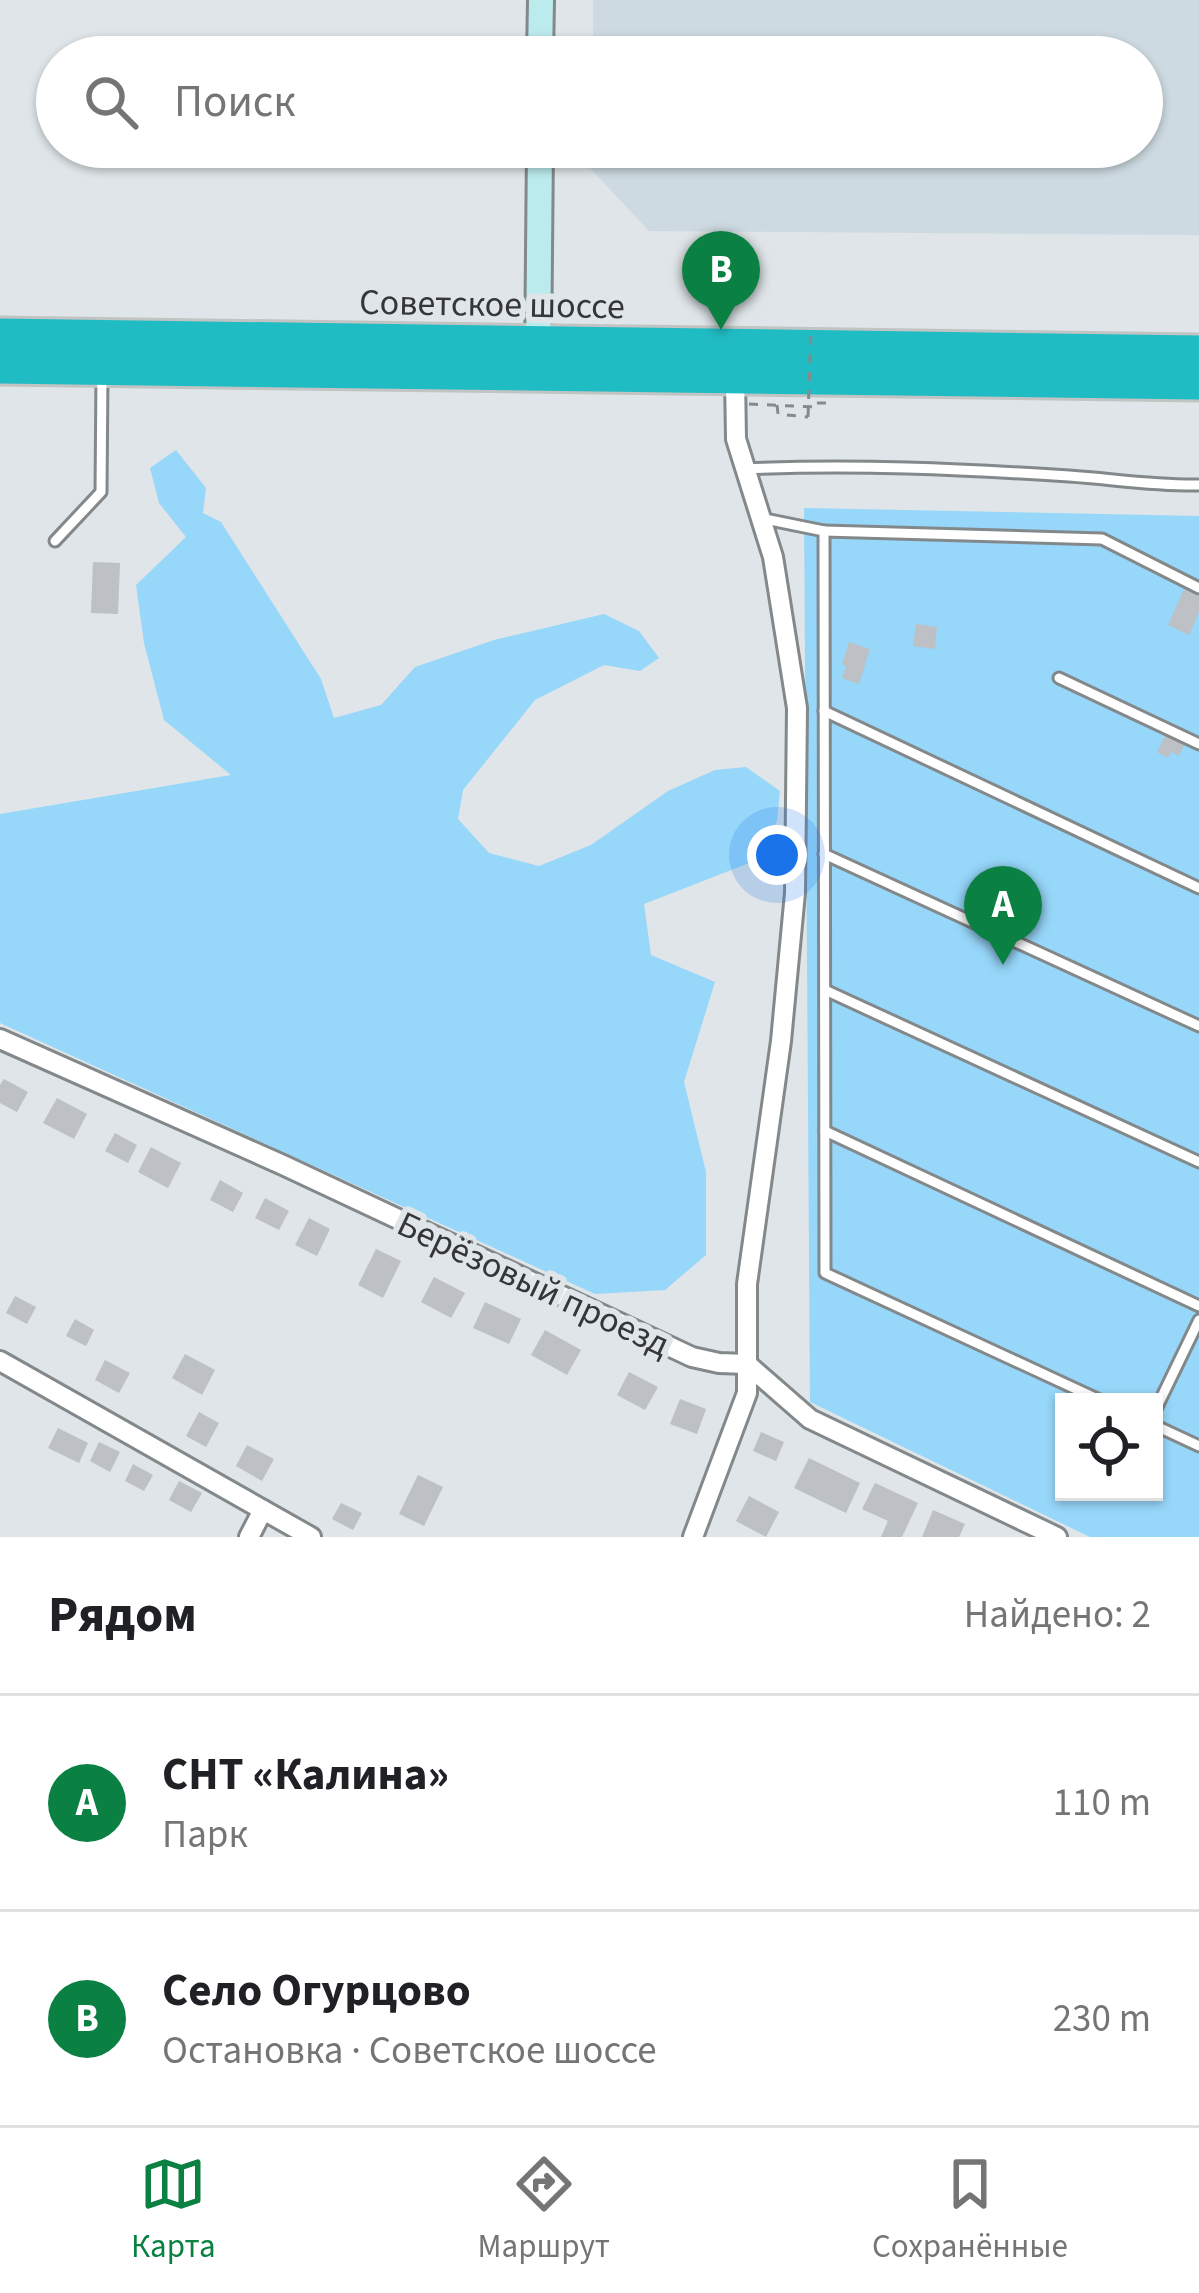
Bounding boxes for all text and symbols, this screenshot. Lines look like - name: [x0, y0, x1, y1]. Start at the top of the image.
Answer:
- search box: [36, 36, 1163, 168]
- icon: search: [78, 69, 144, 135]
- text: Поиск: [174, 70, 296, 134]
- pin: B: [682, 231, 760, 330]
- street label: Советское шоссе: [359, 277, 625, 332]
- your location: [747, 825, 807, 885]
- pin: A: [964, 866, 1042, 965]
- street label: Берёзовый проезд: [389, 1199, 678, 1370]
- map controls: [1055, 1393, 1163, 1501]
- button: locate: [1055, 1393, 1163, 1501]
- text: Рядом: [48, 1579, 197, 1651]
- text: Найдено: 2: [964, 1587, 1151, 1643]
- text: СНТ «Калина»: [162, 1743, 449, 1807]
- text: A: [76, 1775, 98, 1831]
- text: 110 m: [1053, 1775, 1151, 1831]
- text: Парк: [162, 1807, 248, 1863]
- text: Село Огурцово: [162, 1959, 471, 2023]
- text: B: [75, 1991, 99, 2047]
- text: 230 m: [1053, 1991, 1151, 2047]
- text: Остановка · Советское шоссе: [162, 2023, 657, 2079]
- tab: Карта: [131, 2151, 216, 2270]
- tab: Маршрут: [478, 2151, 610, 2270]
- tab: Сохранённые: [872, 2151, 1068, 2270]

